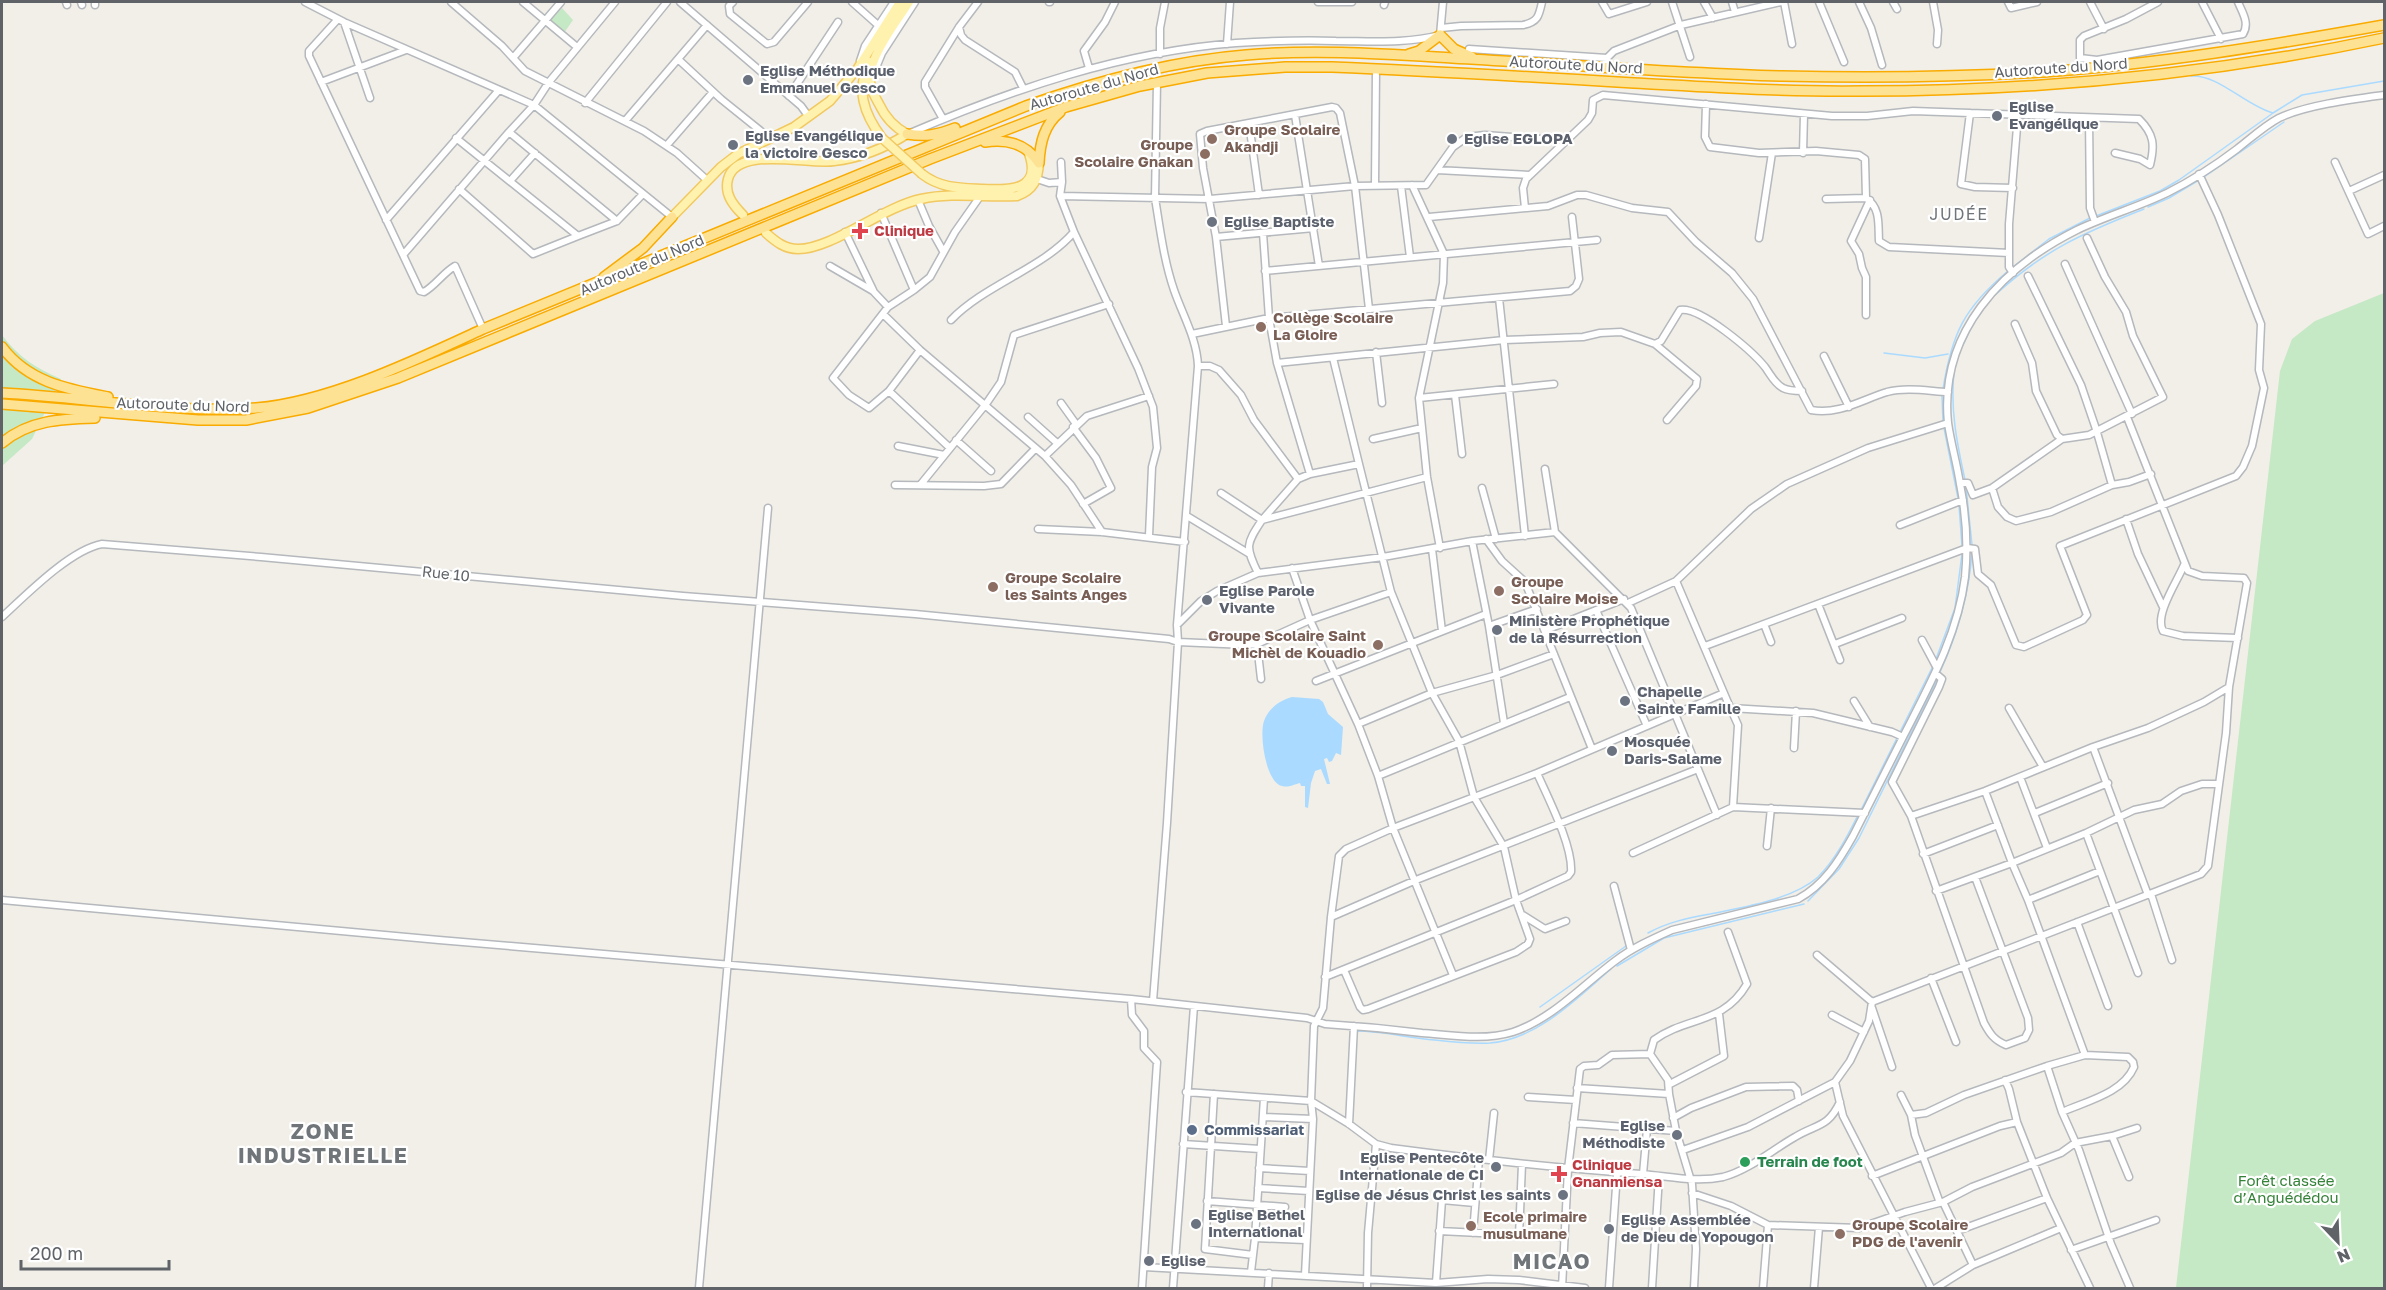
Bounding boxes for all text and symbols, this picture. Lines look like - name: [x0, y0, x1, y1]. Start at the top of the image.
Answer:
- street label: Autoroute du Nord: [1509, 52, 1643, 76]
- street label: Autoroute du Nord: [1994, 53, 2128, 81]
- street label: Autoroute du Nord: [1027, 59, 1160, 113]
- place label: Eglise Méthodique Emmanuel Gesco: [760, 61, 895, 96]
- marker: Eglise Méthodique Emmanuel Gesco: [741, 73, 755, 87]
- place label: Eglise Evangélique: [2009, 97, 2099, 132]
- marker: Eglise Evangélique: [1990, 109, 2004, 123]
- place label: Groupe Scolaire Akandji: [1224, 120, 1341, 155]
- place label: Eglise Evangélique la victoire Gesco: [745, 126, 883, 161]
- place label: Eglise EGLOPA: [1464, 129, 1573, 147]
- marker: Groupe Scolaire Akandji: [1205, 132, 1219, 146]
- marker: Eglise EGLOPA: [1445, 132, 1459, 146]
- place label: Groupe Scolaire Gnakan: [1074, 135, 1193, 170]
- marker: Eglise Evangélique la victoire Gesco: [726, 138, 740, 152]
- marker: Groupe Scolaire Gnakan: [1198, 147, 1212, 161]
- district label: JUDÉE: [1930, 204, 1988, 224]
- place label: Eglise Baptiste: [1224, 212, 1335, 230]
- marker: Eglise Baptiste: [1205, 215, 1219, 229]
- place label: Clinique: [874, 221, 934, 239]
- marker: Clinique: [851, 222, 869, 240]
- street label: Autoroute du Nord: [577, 230, 707, 298]
- place label: Collège Scolaire La Gloire: [1273, 308, 1393, 343]
- marker: Collège Scolaire La Gloire: [1254, 320, 1268, 334]
- street label: Autoroute du Nord: [116, 393, 250, 415]
- street label: Rue 10: [421, 562, 471, 584]
- place label: Groupe Scolaire les Saints Anges: [1005, 568, 1127, 603]
- place label: Groupe Scolaire Moise: [1511, 572, 1619, 607]
- marker: Groupe Scolaire les Saints Anges: [986, 580, 1000, 594]
- place label: Eglise Parole Vivante: [1219, 581, 1315, 616]
- marker: Groupe Scolaire Moise: [1492, 584, 1506, 598]
- marker: Eglise Parole Vivante: [1200, 593, 1214, 607]
- place label: Ministère Prophétique de la Résurrection: [1509, 611, 1670, 646]
- marker: Ministère Prophétique de la Résurrection: [1490, 623, 1504, 637]
- place label: Groupe Scolaire Saint Michèl de Kouadio: [1208, 626, 1366, 661]
- marker: Groupe Scolaire Saint Michèl de Kouadio: [1371, 638, 1385, 652]
- place label: Chapelle Sainte Famille: [1637, 682, 1741, 717]
- marker: Chapelle Sainte Famille: [1618, 694, 1632, 708]
- place label: Mosquée Daris-Salame: [1624, 732, 1722, 767]
- marker: Mosquée Daris-Salame: [1605, 744, 1619, 758]
- place label: Eglise Méthodiste: [1582, 1116, 1665, 1151]
- district label: ZONE INDUSTRIELLE: [238, 1118, 408, 1168]
- place label: Commissariat: [1204, 1120, 1304, 1138]
- marker: Commissariat: [1185, 1123, 1199, 1137]
- marker: Eglise Méthodiste: [1670, 1128, 1684, 1142]
- place label: Eglise Pentecôte Internationale de CI: [1339, 1148, 1484, 1183]
- place label: Terrain de foot: [1757, 1152, 1863, 1170]
- place label: Clinique Gnanmiensa: [1572, 1155, 1662, 1190]
- marker: Terrain de foot: [1738, 1155, 1752, 1169]
- marker: Eglise Pentecôte Internationale de CI: [1489, 1160, 1503, 1174]
- marker: Clinique Gnanmiensa: [1550, 1165, 1568, 1183]
- park label: Forêt classée d’Anguédédou: [2233, 1171, 2339, 1206]
- place label: Eglise de Jésus Christ les saints: [1315, 1185, 1551, 1203]
- marker: Eglise de Jésus Christ les saints: [1556, 1188, 1570, 1202]
- place label: Eglise Bethel International: [1208, 1205, 1305, 1240]
- place label: Ecole primaire musulmane: [1483, 1207, 1587, 1242]
- place label: Eglise Assemblée de Dieu de Yopougon: [1621, 1210, 1774, 1245]
- north arrow: [2308, 1212, 2368, 1272]
- place label: Groupe Scolaire PDG de l'avenir: [1852, 1215, 1969, 1250]
- marker: Eglise Bethel International: [1189, 1217, 1203, 1231]
- marker: Ecole primaire musulmane: [1464, 1219, 1478, 1233]
- marker: Eglise Assemblée de Dieu de Yopougon: [1602, 1222, 1616, 1236]
- marker: Groupe Scolaire PDG de l'avenir: [1833, 1227, 1847, 1241]
- scale bar: [21, 1233, 170, 1271]
- text: 200 m: [30, 1242, 83, 1264]
- text: N: [2334, 1244, 2353, 1267]
- district label: MICAO: [1513, 1248, 1591, 1274]
- place label: Eglise: [1161, 1251, 1206, 1269]
- marker: Eglise: [1142, 1254, 1156, 1268]

